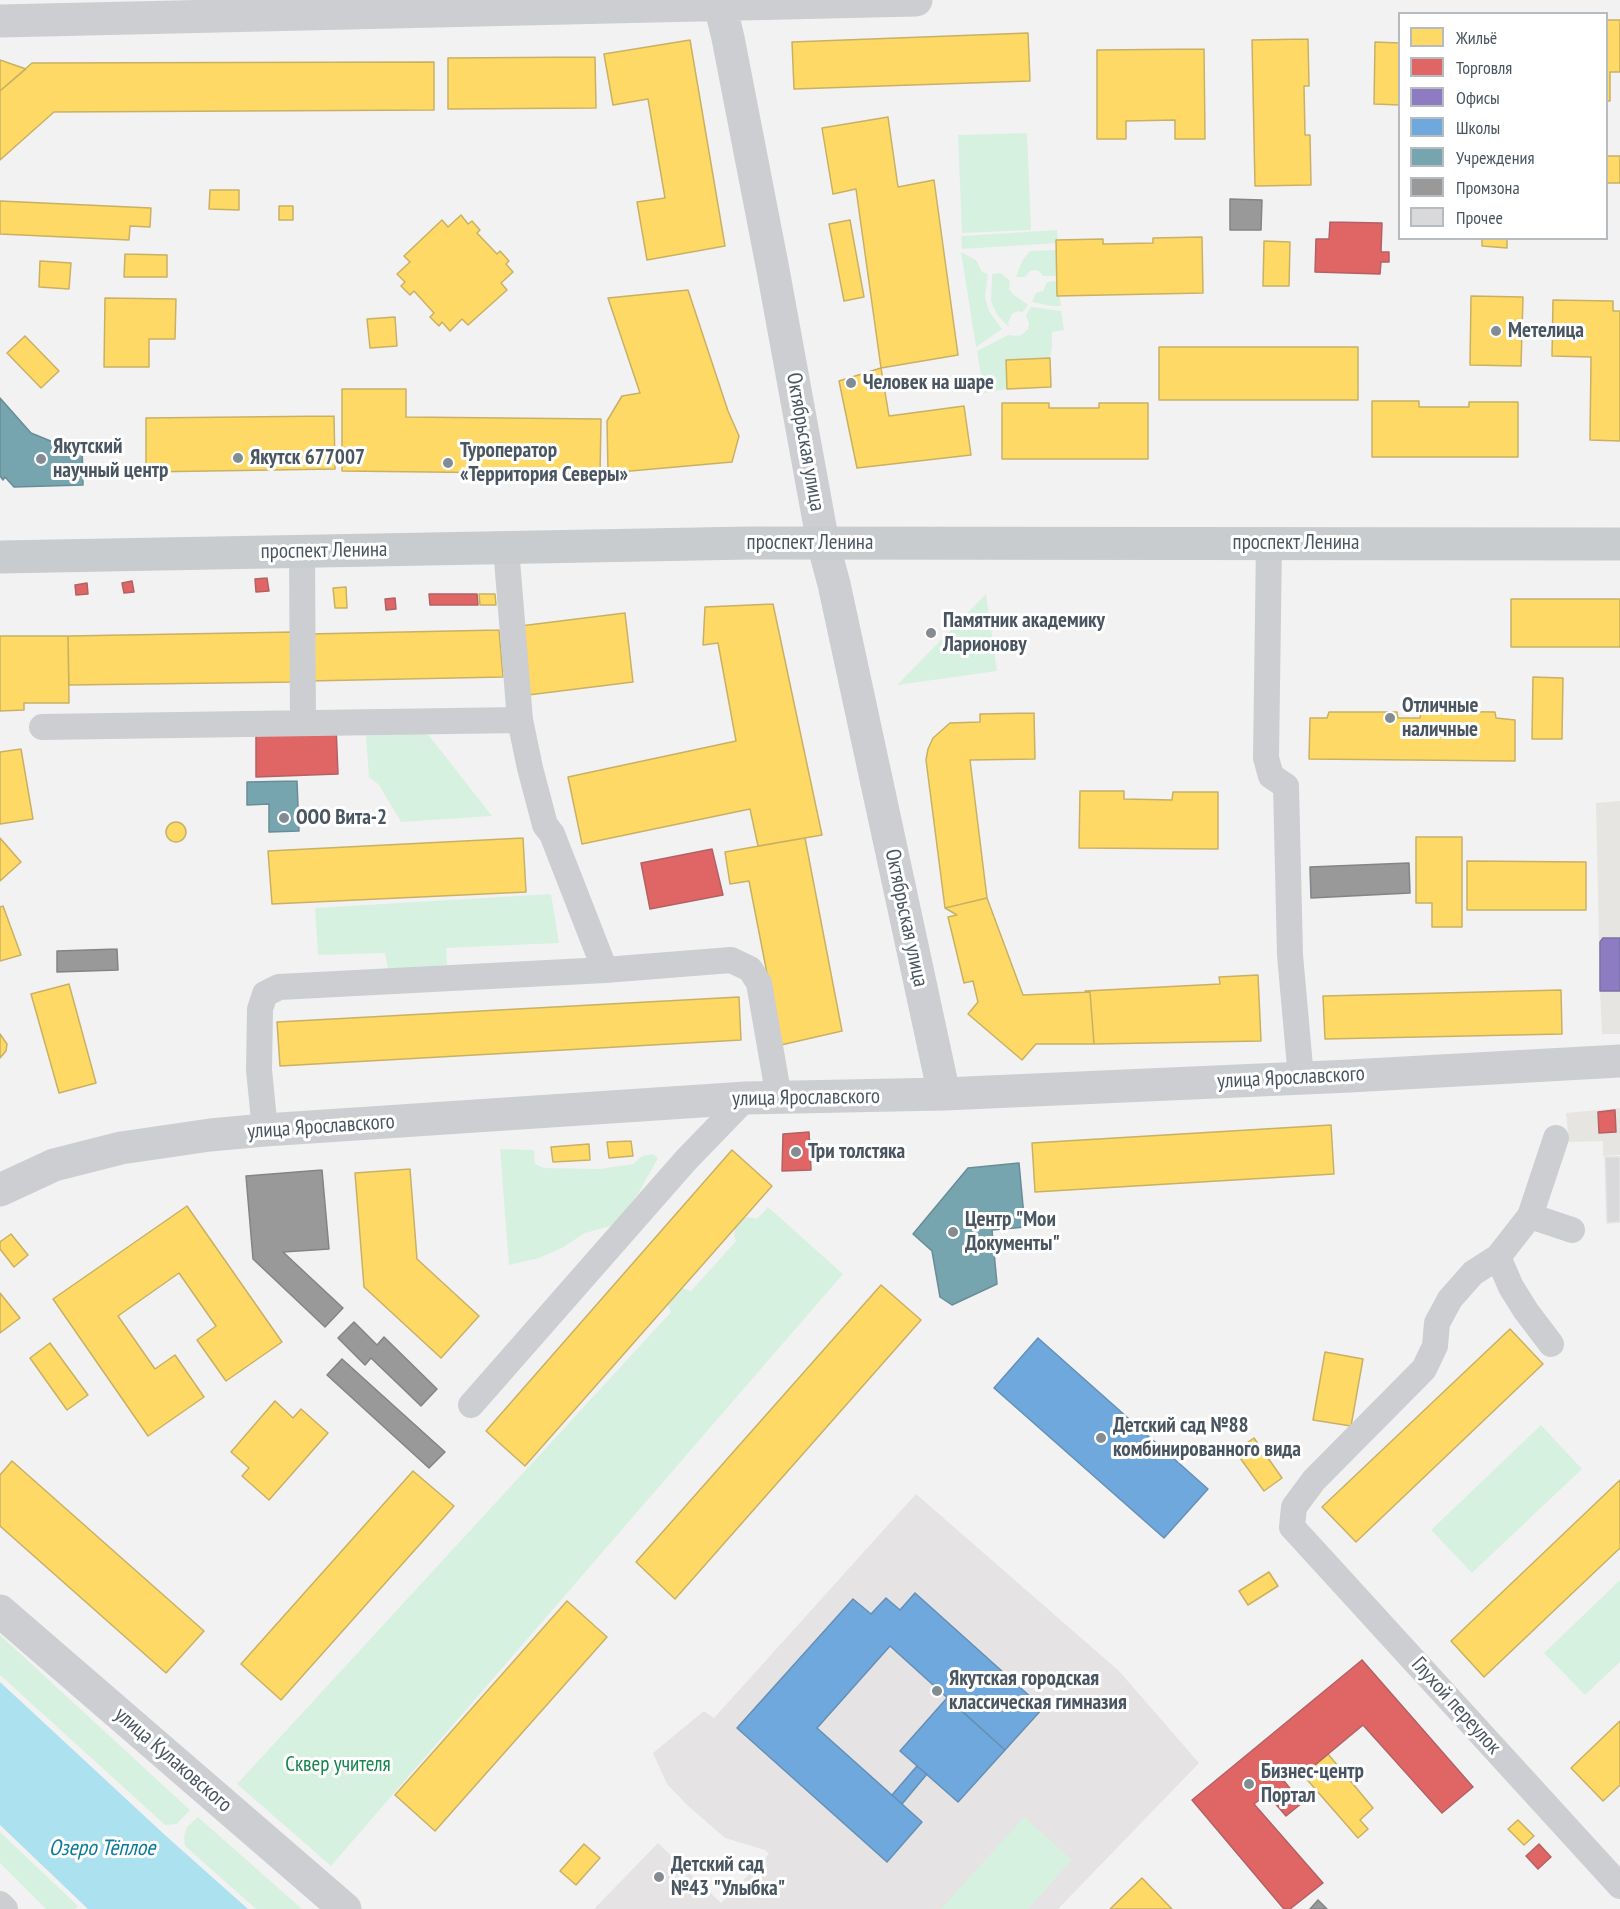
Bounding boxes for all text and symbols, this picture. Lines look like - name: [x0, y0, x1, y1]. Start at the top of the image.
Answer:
- legend: [1398, 12, 1608, 240]
- text: Жильё: [1456, 26, 1497, 49]
- text: Торговля: [1456, 56, 1512, 79]
- text: Офисы: [1456, 86, 1500, 109]
- text: Школы: [1456, 116, 1500, 139]
- text: Учреждения: [1456, 146, 1534, 169]
- text: Промзона: [1456, 176, 1520, 199]
- text: Прочее: [1456, 206, 1503, 229]
- place label: Метелица: [1508, 318, 1584, 344]
- marker: Метелица: [1489, 324, 1503, 338]
- place label: Человек на шаре: [863, 370, 994, 396]
- street label: Октябрьская улица: [780, 371, 830, 513]
- marker: Человек на шаре: [844, 376, 858, 390]
- place label: Якутский научный центр: [53, 434, 168, 484]
- place label: Туроператор «Территория Северы»: [460, 438, 628, 488]
- place label: Якутск 677007: [250, 445, 365, 471]
- marker: Якутск 677007: [231, 451, 245, 465]
- marker: Якутский научный центр: [34, 452, 48, 466]
- marker: Туроператор «Территория Северы»: [441, 456, 455, 470]
- street label: проспект Ленина: [747, 530, 873, 556]
- street label: проспект Ленина: [1233, 530, 1359, 556]
- street label: проспект Ленина: [260, 537, 388, 565]
- place label: Памятник академику Ларионову: [943, 608, 1105, 658]
- marker: Памятник академику Ларионову: [924, 626, 938, 640]
- place label: Отличные наличные: [1402, 693, 1478, 743]
- marker: Отличные наличные: [1383, 711, 1397, 725]
- place label: ООО Вита-2: [296, 805, 387, 831]
- marker: ООО Вита-2: [277, 811, 291, 825]
- street label: Октябрьская улица: [879, 847, 933, 989]
- street label: улица Ярославского: [1217, 1062, 1365, 1094]
- street label: улица Ярославского: [732, 1084, 880, 1112]
- street label: улица Ярославского: [246, 1109, 396, 1145]
- place label: Три толстяка: [808, 1139, 905, 1165]
- marker: Три толстяка: [789, 1145, 803, 1159]
- place label: Центр "Мои Документы": [965, 1207, 1060, 1257]
- marker: Центр "Мои Документы": [946, 1225, 960, 1239]
- place label: Детский сад №88 комбинированного вида: [1113, 1413, 1301, 1463]
- marker: Детский сад №88 комбинированного вида: [1094, 1431, 1108, 1445]
- street label: Глухой переулок: [1406, 1652, 1506, 1760]
- place label: Якутская городская классическая гимназия: [949, 1666, 1127, 1716]
- marker: Якутская городская классическая гимназия: [930, 1684, 944, 1698]
- street label: улица Кулаковского: [109, 1702, 237, 1818]
- park label: Сквер учителя: [285, 1752, 391, 1778]
- place label: Бизнес-центр Портал: [1261, 1759, 1364, 1809]
- marker: Бизнес-центр Портал: [1242, 1777, 1256, 1791]
- water label: Озеро Тёплое: [49, 1836, 155, 1862]
- place label: Детский сад №43 "Улыбка": [671, 1852, 785, 1902]
- marker: Детский сад №43 "Улыбка": [652, 1870, 666, 1884]

